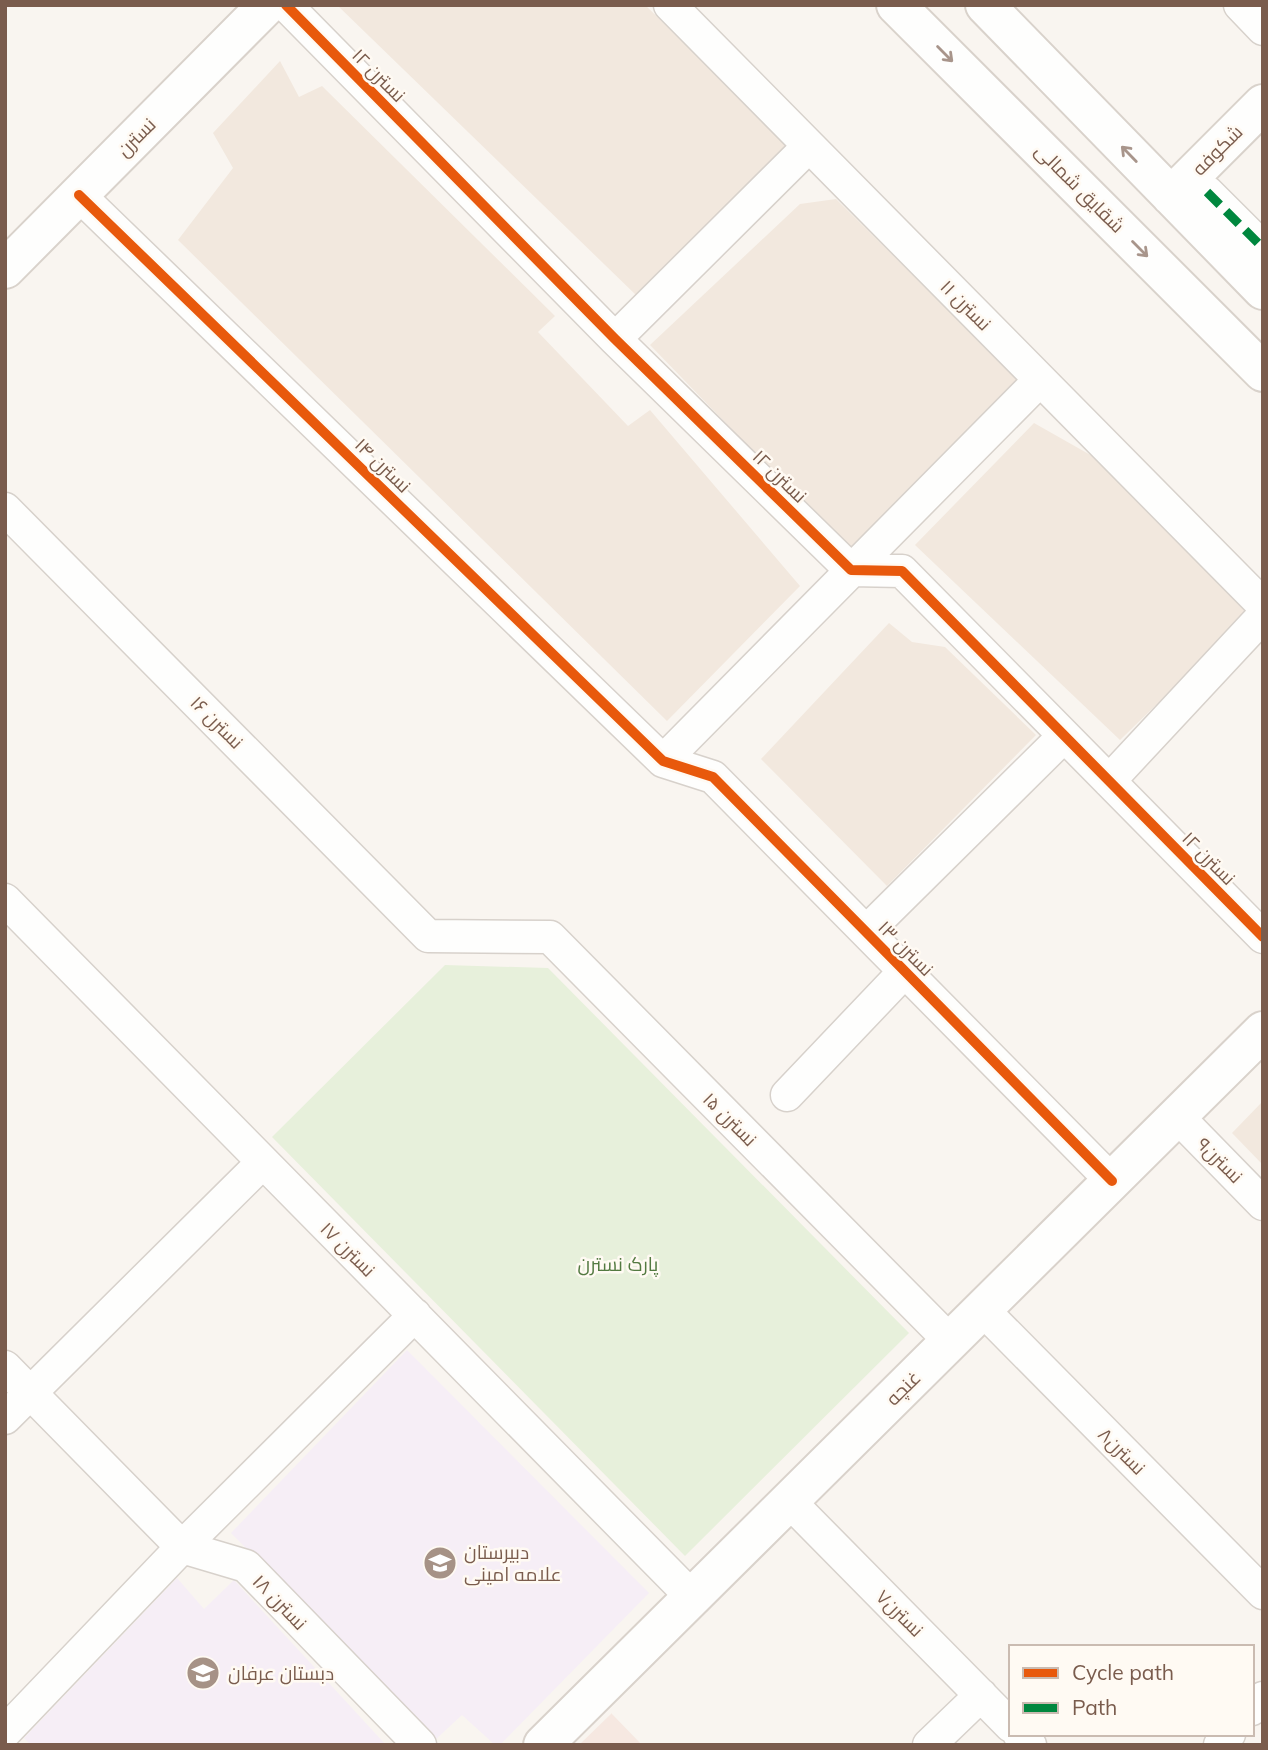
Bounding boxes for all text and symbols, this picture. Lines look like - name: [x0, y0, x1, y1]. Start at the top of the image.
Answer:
- street label: نسترن ۱۲: [347, 43, 411, 107]
- one-way arrow: [936, 45, 953, 62]
- street label: نسترن: [111, 112, 161, 162]
- street label: شکوفه: [1187, 120, 1247, 180]
- street label: شقایق شمالی: [1030, 138, 1130, 238]
- one-way arrow: [1121, 145, 1138, 162]
- one-way arrow: [1131, 240, 1148, 257]
- street label: نسترن ۱۱: [936, 275, 996, 335]
- street label: نسترن ۱۴: [350, 432, 416, 498]
- street label: نسترن ۱۲: [748, 444, 812, 508]
- street label: نسترن ۱۶: [185, 690, 249, 754]
- street label: نسترن ۱۲: [1177, 826, 1241, 890]
- street label: نسترن ۱۳: [873, 915, 939, 981]
- street label: نسترن ۱۵: [698, 1087, 762, 1151]
- street label: نسترن۹: [1192, 1132, 1248, 1188]
- street label: نسترن ۱۷: [315, 1216, 381, 1282]
- park label: پارک نسترن: [578, 1252, 658, 1277]
- street label: غنچه: [881, 1366, 926, 1411]
- street label: نسترن۸: [1093, 1422, 1151, 1480]
- place label: دبیرستان علامه امینی: [464, 1540, 561, 1586]
- school or university icon: دبیرستان علامه امینی: [421, 1544, 459, 1582]
- street label: نسترن ۱۸: [248, 1569, 312, 1635]
- street label: نسترن۷: [871, 1584, 929, 1642]
- legend: [1009, 1645, 1254, 1736]
- school or university icon: دبستان عرفان: [184, 1654, 222, 1692]
- text: Cycle path: [1072, 1659, 1174, 1685]
- place label: دبستان عرفان: [228, 1661, 334, 1685]
- text: Path: [1072, 1694, 1117, 1720]

